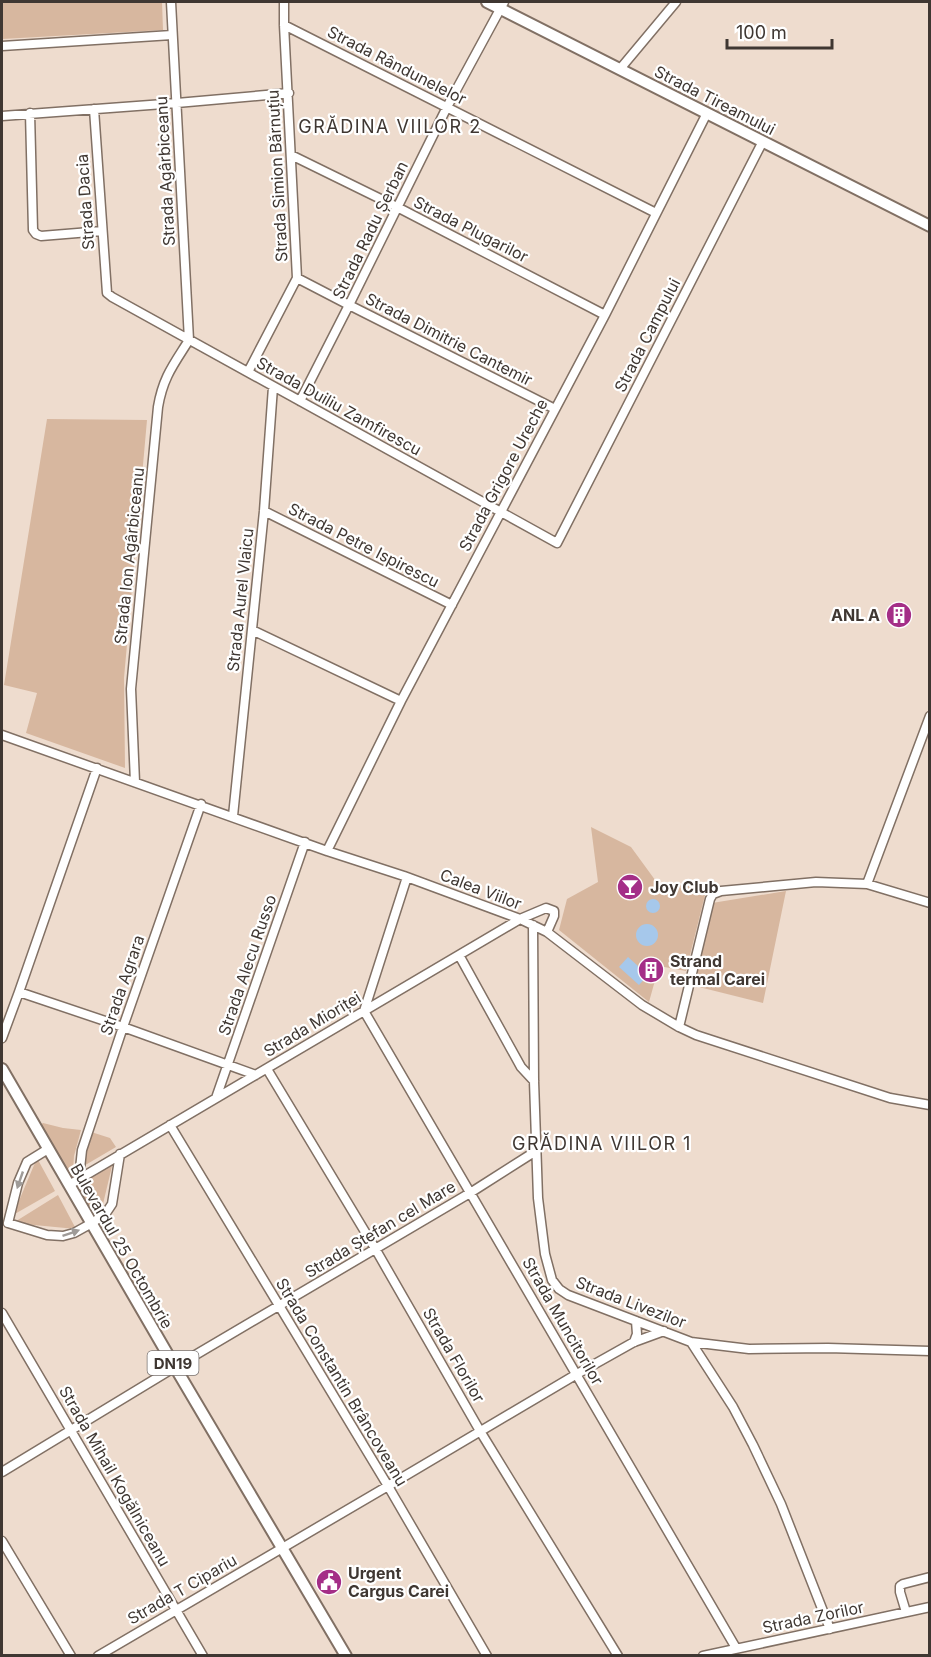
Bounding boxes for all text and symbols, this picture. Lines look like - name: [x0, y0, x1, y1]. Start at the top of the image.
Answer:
- scale bar: [727, 12, 832, 50]
- street label: Strada Rândunelelor: [324, 21, 470, 109]
- text: 100 m: [736, 22, 787, 43]
- street label: Strada Tireamului: [651, 61, 779, 139]
- street label: Strada Simion Bărnuțiu: [262, 89, 292, 263]
- street label: Strada Agârbiceanu: [151, 96, 179, 246]
- district label: GRĂDINA VIILOR 2: [298, 115, 482, 137]
- street label: Strada Dacia: [72, 153, 98, 251]
- street label: Strada Radu Șerban: [328, 158, 412, 302]
- street label: Strada Plugarilor: [410, 192, 532, 266]
- street label: Strada Campului: [610, 275, 684, 395]
- street label: Strada Dimitrie Cantemir: [362, 288, 536, 390]
- street label: Strada Duiliu Zamfirescu: [253, 352, 425, 460]
- street label: Strada Grigore Ureche: [454, 395, 552, 555]
- street label: Strada Ion Agârbiceanu: [110, 466, 148, 646]
- street label: Strada Petre Ispirescu: [285, 498, 443, 592]
- street label: Strada Aurel Vlaicu: [223, 527, 257, 673]
- building icon: ANL A: [884, 600, 914, 630]
- place label: ANL A: [831, 605, 880, 625]
- street label: Calea Viilor: [437, 864, 525, 914]
- bar icon: Joy Club: [615, 872, 645, 902]
- place label: Joy Club: [650, 877, 719, 897]
- street label: Strada Alecu Russo: [214, 892, 280, 1038]
- street label: Strada Agrara: [96, 932, 148, 1038]
- place label: Strand termal Carei: [670, 951, 765, 989]
- building icon: Strand termal Carei: [636, 955, 666, 985]
- street label: Strada Mioriței: [260, 987, 364, 1061]
- district label: GRĂDINA VIILOR 1: [512, 1132, 692, 1154]
- street label: Bulevardul 25 Octombrie: [66, 1160, 178, 1332]
- one-way arrow: [14, 1171, 24, 1189]
- street label: Strada Ștefan cel Mare: [301, 1176, 459, 1282]
- one-way arrow: [62, 1227, 80, 1237]
- street label: Strada Muncitorilor: [518, 1253, 608, 1389]
- street label: Strada Livezilor: [573, 1272, 689, 1332]
- street label: Strada Constantin Brâncoveanu: [272, 1274, 412, 1490]
- street label: Strada Florilor: [419, 1304, 489, 1406]
- road number: DN19: [148, 1351, 198, 1375]
- street label: Strada Mihail Kogălniceanu: [55, 1382, 175, 1570]
- street label: Strada T Cipariu: [124, 1550, 240, 1628]
- place label: Urgent Cargus Carei: [348, 1563, 449, 1601]
- public building icon: Urgent Cargus Carei: [314, 1567, 344, 1597]
- street label: Strada Zorilor: [761, 1597, 865, 1637]

